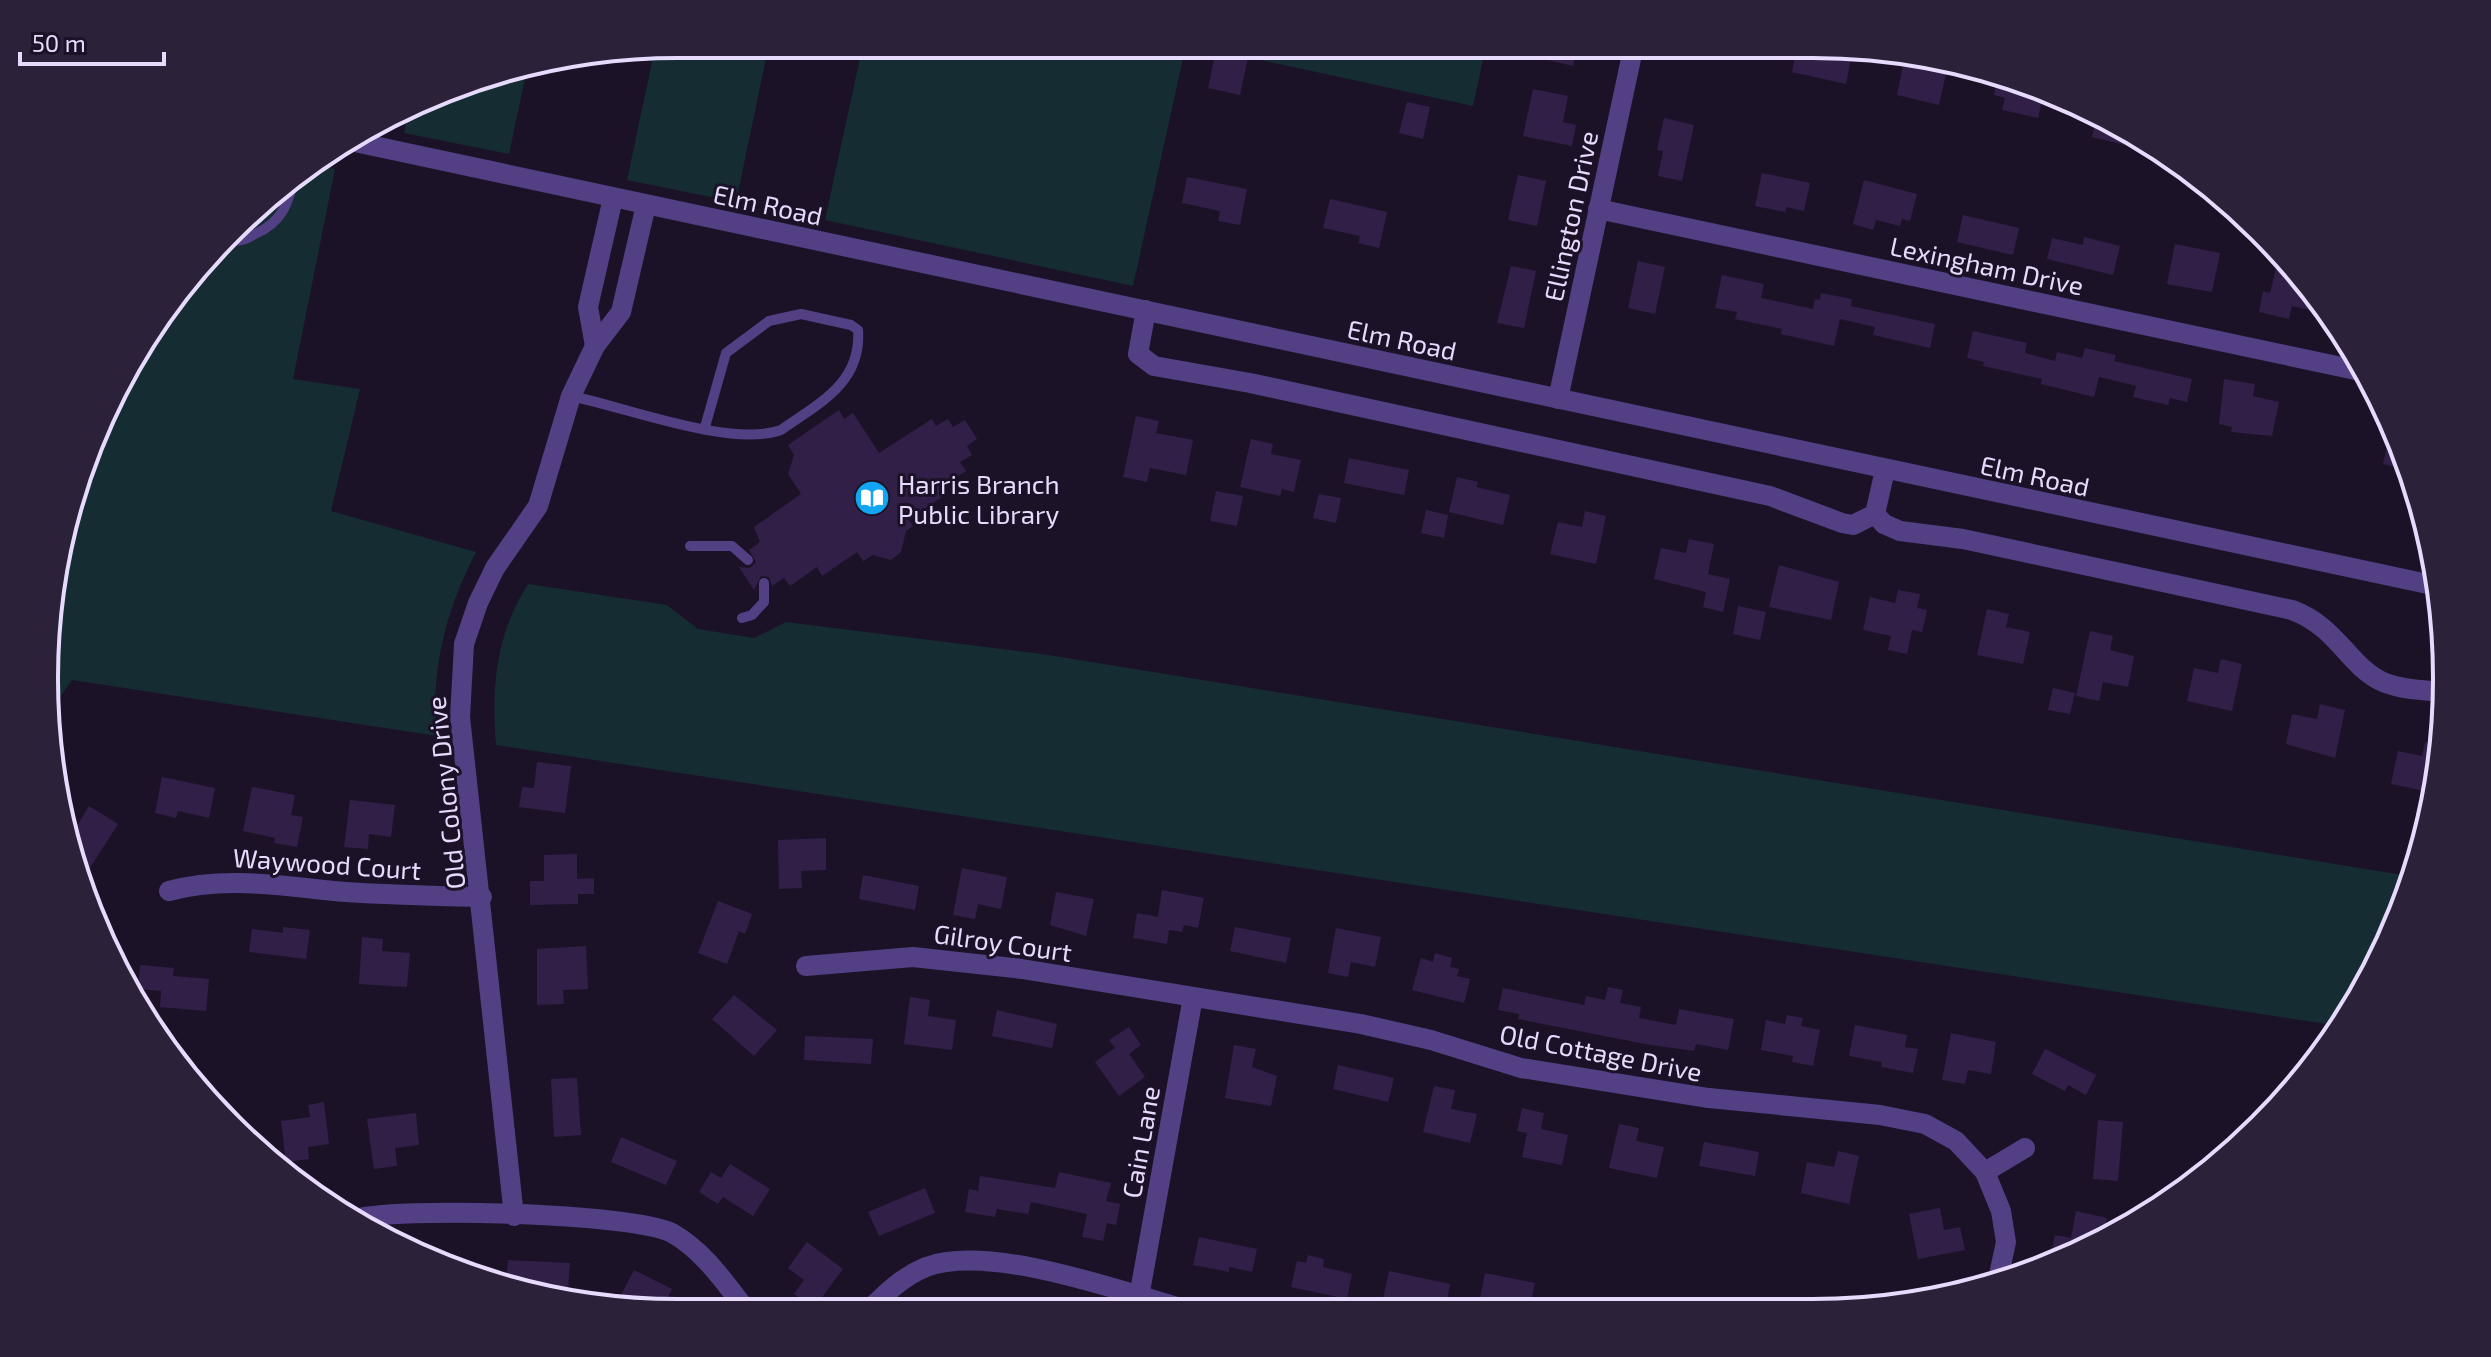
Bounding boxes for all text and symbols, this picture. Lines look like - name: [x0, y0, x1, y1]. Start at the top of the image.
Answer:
- scale bar: [20, 16, 164, 66]
- text: 50 m: [32, 28, 86, 57]
- street label: Ellington Drive: [1537, 128, 1603, 304]
- street label: Elm Road: [711, 177, 825, 231]
- street label: Lexingham Drive: [1888, 229, 2086, 301]
- street label: Elm Road: [1345, 312, 1459, 366]
- street label: Elm Road: [1978, 448, 2092, 502]
- place label: Harris Branch Public Library: [898, 468, 1060, 529]
- library icon: Harris Branch Public Library: [853, 479, 891, 517]
- street label: Old Colony Drive: [419, 695, 471, 891]
- street label: Waywood Court: [232, 841, 422, 885]
- street label: Gilroy Court: [932, 917, 1074, 967]
- street label: Old Cottage Drive: [1497, 1017, 1705, 1087]
- street label: Cain Lane: [1115, 1084, 1165, 1200]

